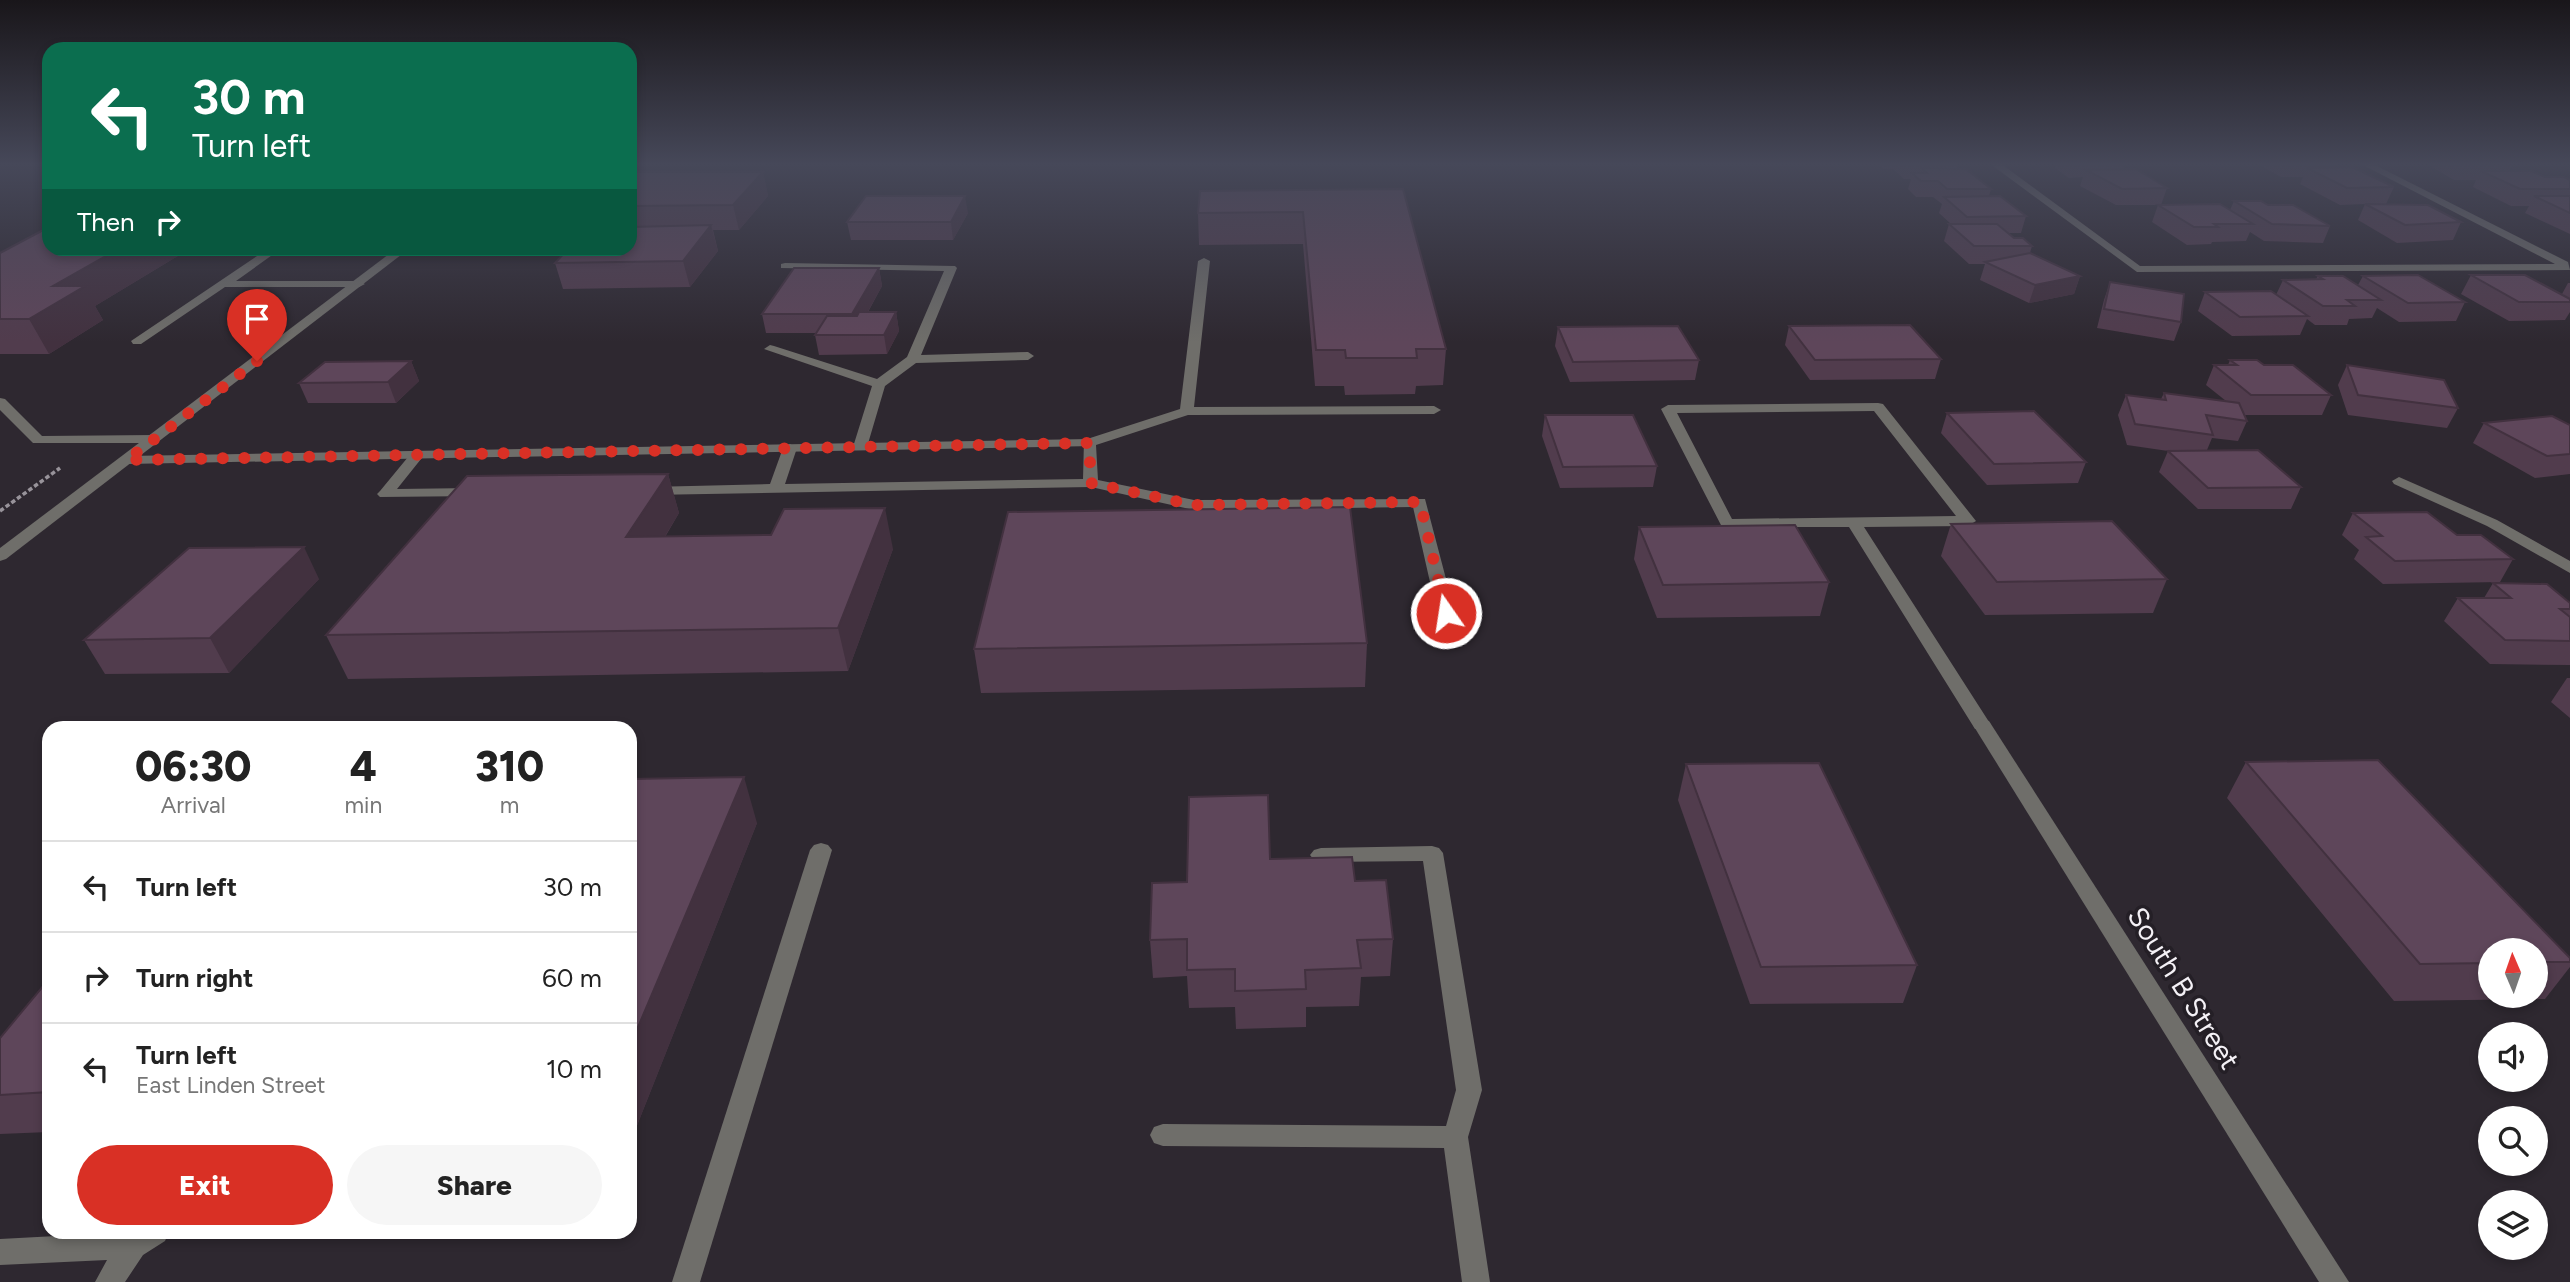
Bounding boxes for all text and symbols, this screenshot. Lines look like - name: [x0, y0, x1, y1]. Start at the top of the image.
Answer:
- text: 30 m: [192, 67, 305, 126]
- icon: left: [77, 70, 168, 161]
- text: Turn left: [192, 127, 311, 165]
- icon: right: [149, 203, 187, 241]
- text: Then: [77, 206, 135, 238]
- pin: [227, 289, 287, 361]
- icon: arrive: [238, 300, 276, 338]
- position arrow: [1409, 576, 1483, 650]
- text: 06:30: [135, 741, 252, 792]
- text: 4: [350, 741, 377, 792]
- text: 310: [475, 741, 544, 792]
- text: Arrival: [161, 791, 226, 819]
- text: min: [344, 791, 382, 819]
- text: m: [500, 791, 519, 819]
- icon: left: [77, 868, 115, 906]
- text: Turn left: [136, 871, 237, 903]
- text: 30 m: [543, 871, 602, 903]
- street label: South B Street: [2121, 901, 2247, 1075]
- north arrow: [2478, 938, 2548, 1008]
- map controls: [2478, 938, 2548, 1260]
- icon: right: [77, 959, 115, 997]
- text: Turn right: [136, 962, 253, 994]
- text: 60 m: [542, 962, 602, 994]
- button: sound: [2478, 1022, 2548, 1092]
- text: Turn left: [136, 1039, 237, 1071]
- icon: left: [77, 1050, 115, 1088]
- text: 10 m: [546, 1053, 602, 1085]
- text: East Linden Street: [136, 1071, 326, 1099]
- button: search: [2478, 1106, 2548, 1176]
- button: Exit: [77, 1145, 333, 1225]
- button: Share: [347, 1145, 602, 1225]
- button: layers: [2478, 1190, 2548, 1260]

